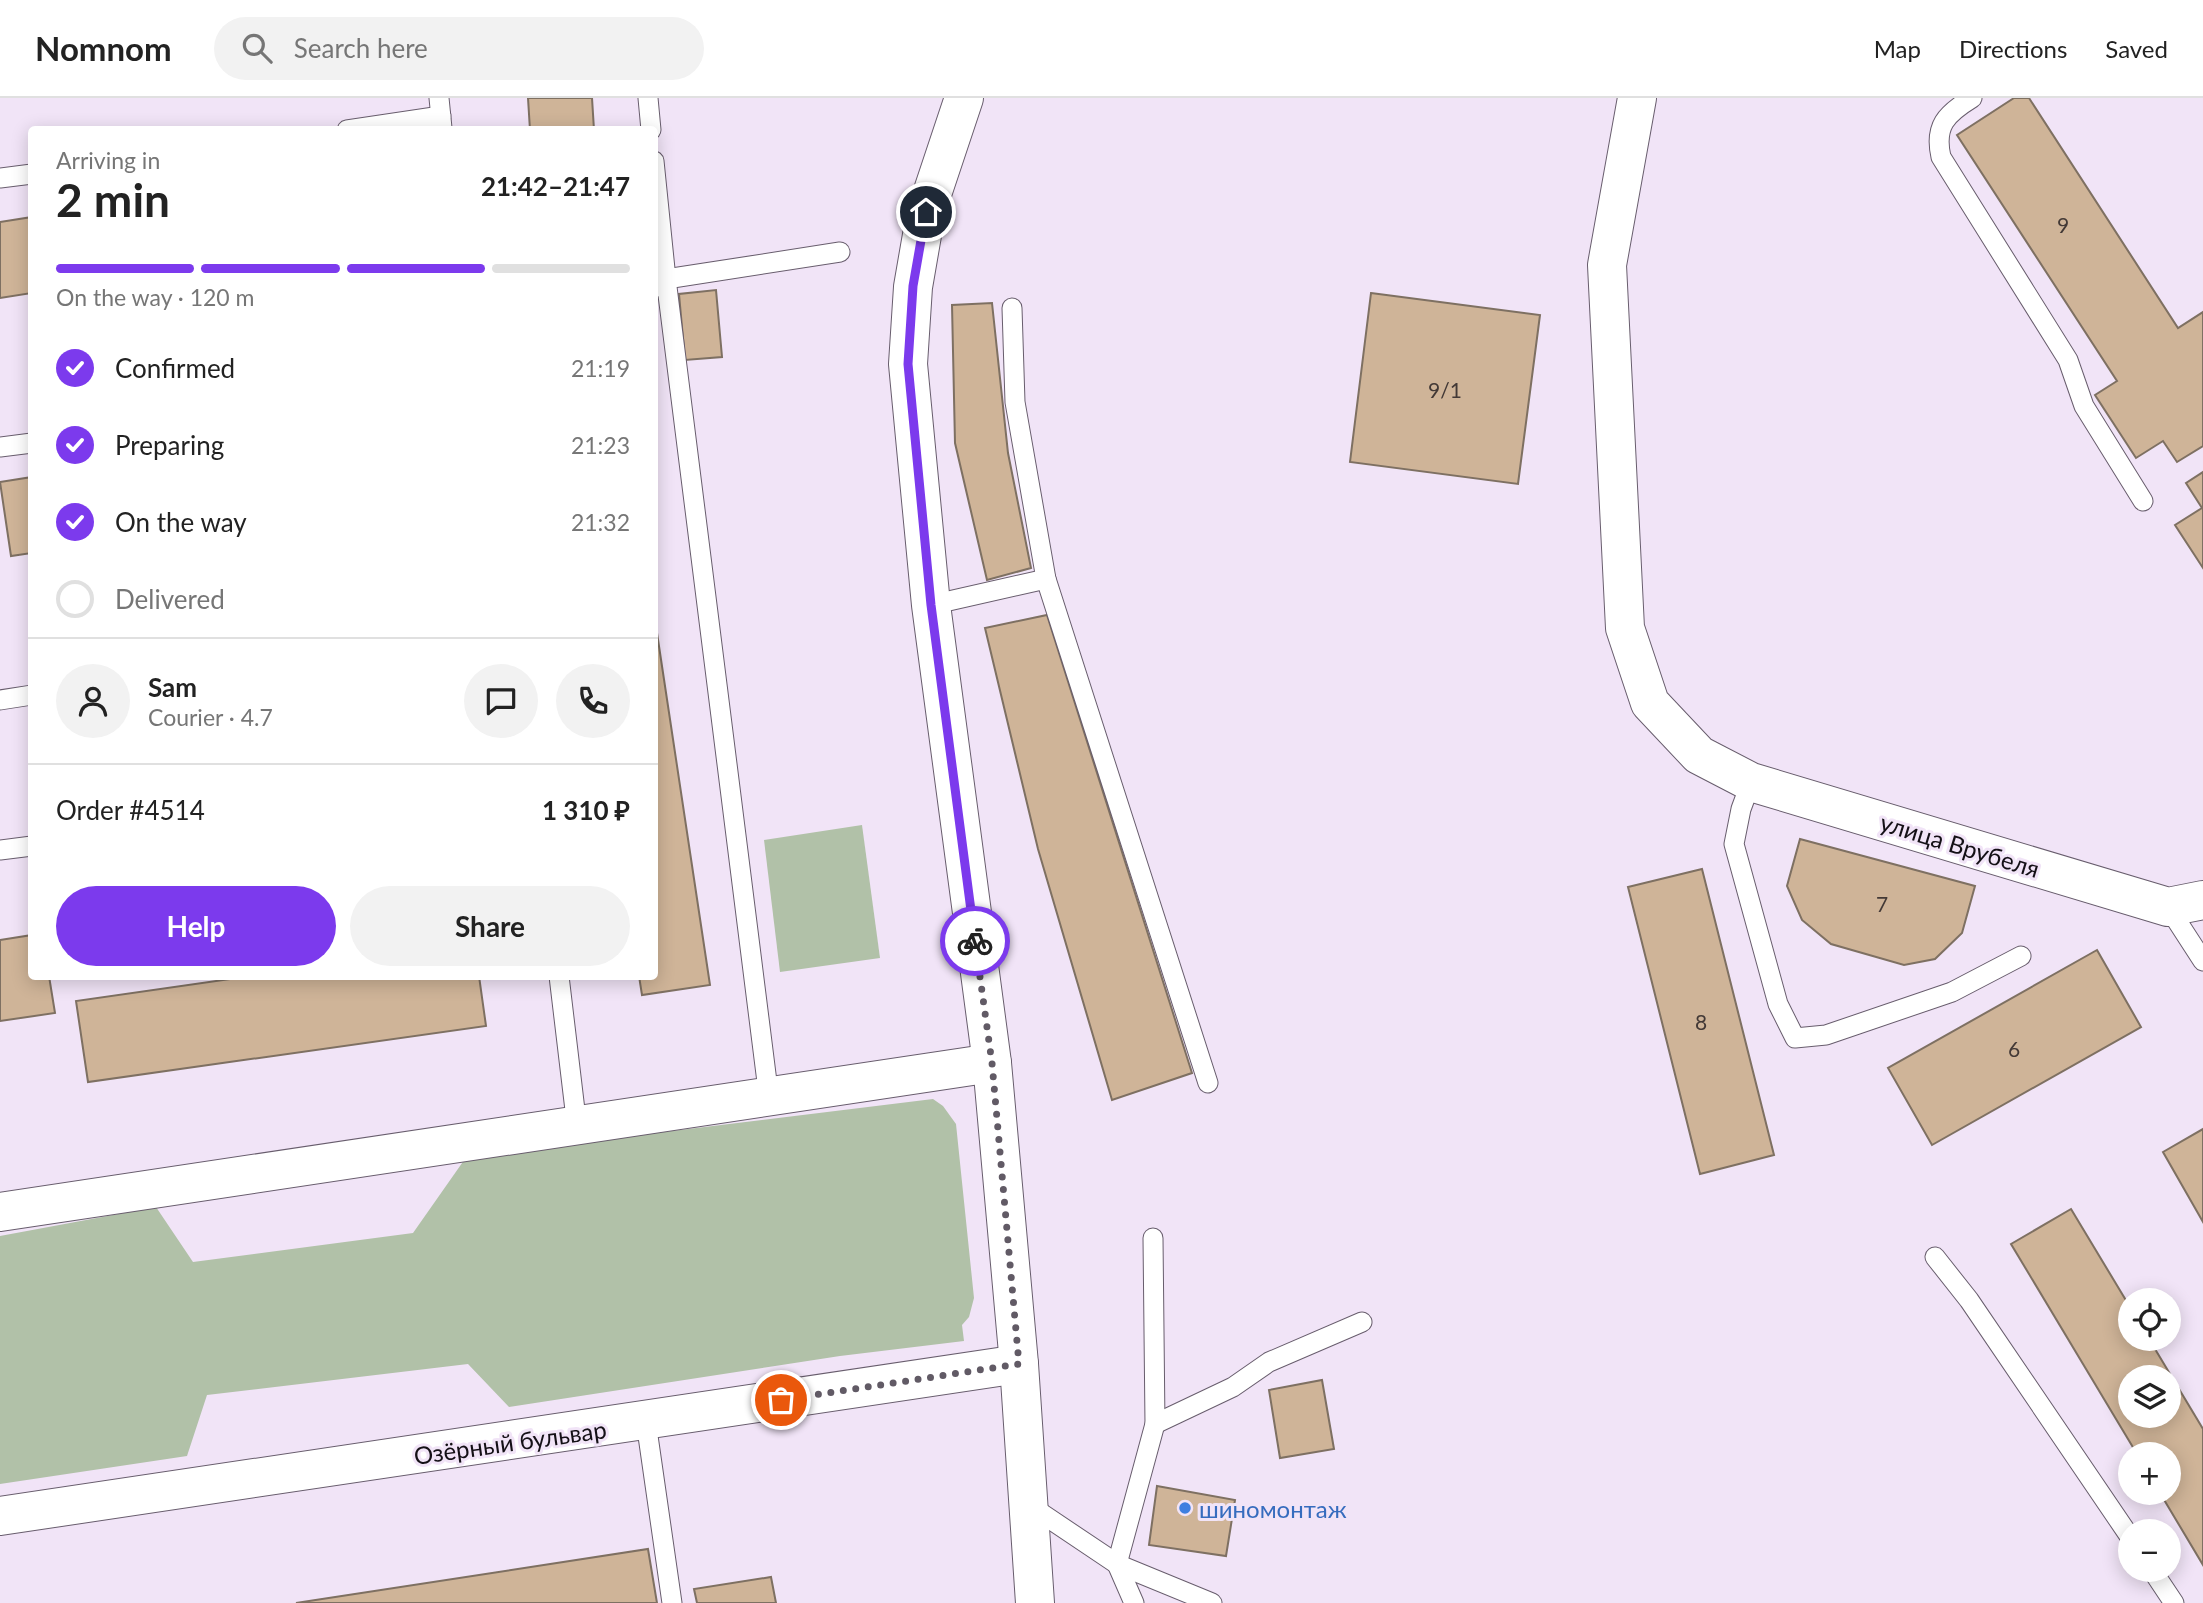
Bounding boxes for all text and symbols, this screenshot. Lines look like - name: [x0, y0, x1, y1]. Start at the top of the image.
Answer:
- search box: [214, 17, 704, 80]
- text: Nomnom: [35, 28, 172, 68]
- icon: search: [238, 29, 276, 67]
- text: Search here: [294, 32, 428, 64]
- text: Map: [1874, 34, 1921, 63]
- text: Directions: [1959, 34, 2067, 63]
- text: Saved: [2105, 34, 2168, 63]
- text: Arriving in: [56, 146, 160, 174]
- text: 21:42–21:47: [481, 170, 630, 202]
- text: 2 min: [56, 172, 170, 227]
- pin: [896, 182, 956, 242]
- icon: home: [907, 193, 945, 231]
- house number: 9: [2057, 212, 2069, 237]
- text: On the way · 120 m: [56, 283, 255, 311]
- icon: check: [56, 349, 94, 387]
- text: Confirmed: [115, 352, 235, 384]
- text: 21:19: [571, 354, 630, 382]
- house number: 9/1: [1428, 377, 1462, 402]
- icon: check: [56, 426, 94, 464]
- text: Preparing: [115, 429, 224, 461]
- text: 21:23: [571, 431, 630, 459]
- icon: check: [56, 503, 94, 541]
- text: On the way: [115, 506, 247, 538]
- text: 21:32: [571, 508, 630, 536]
- text: Delivered: [115, 583, 225, 615]
- button: person: [56, 664, 130, 738]
- button: chat: [464, 664, 538, 738]
- button: phone: [556, 664, 630, 738]
- text: Sam: [148, 671, 197, 703]
- text: Courier · 4.7: [148, 703, 273, 731]
- text: Order #4514: [56, 794, 205, 826]
- text: 1 310 ₽: [542, 794, 630, 826]
- street label: улица Врубеля: [1877, 807, 2043, 883]
- button: Help: [56, 886, 336, 966]
- button: Share: [350, 886, 630, 966]
- house number: 7: [1876, 891, 1888, 916]
- courier: [940, 906, 1010, 976]
- icon: bike: [956, 922, 994, 960]
- house number: 8: [1695, 1009, 1707, 1034]
- house number: 6: [2008, 1036, 2020, 1061]
- map controls: [2118, 1288, 2181, 1582]
- button: locate: [2118, 1288, 2181, 1351]
- button: layers: [2118, 1365, 2181, 1428]
- pin: [751, 1370, 811, 1430]
- icon: bag: [762, 1381, 800, 1419]
- street label: Озёрный бульвар: [412, 1414, 608, 1470]
- button: +: [2118, 1442, 2181, 1505]
- place label: шиномонтаж: [1199, 1494, 1347, 1523]
- marker: шиномонтаж: [1177, 1500, 1193, 1516]
- button: −: [2118, 1519, 2181, 1582]

